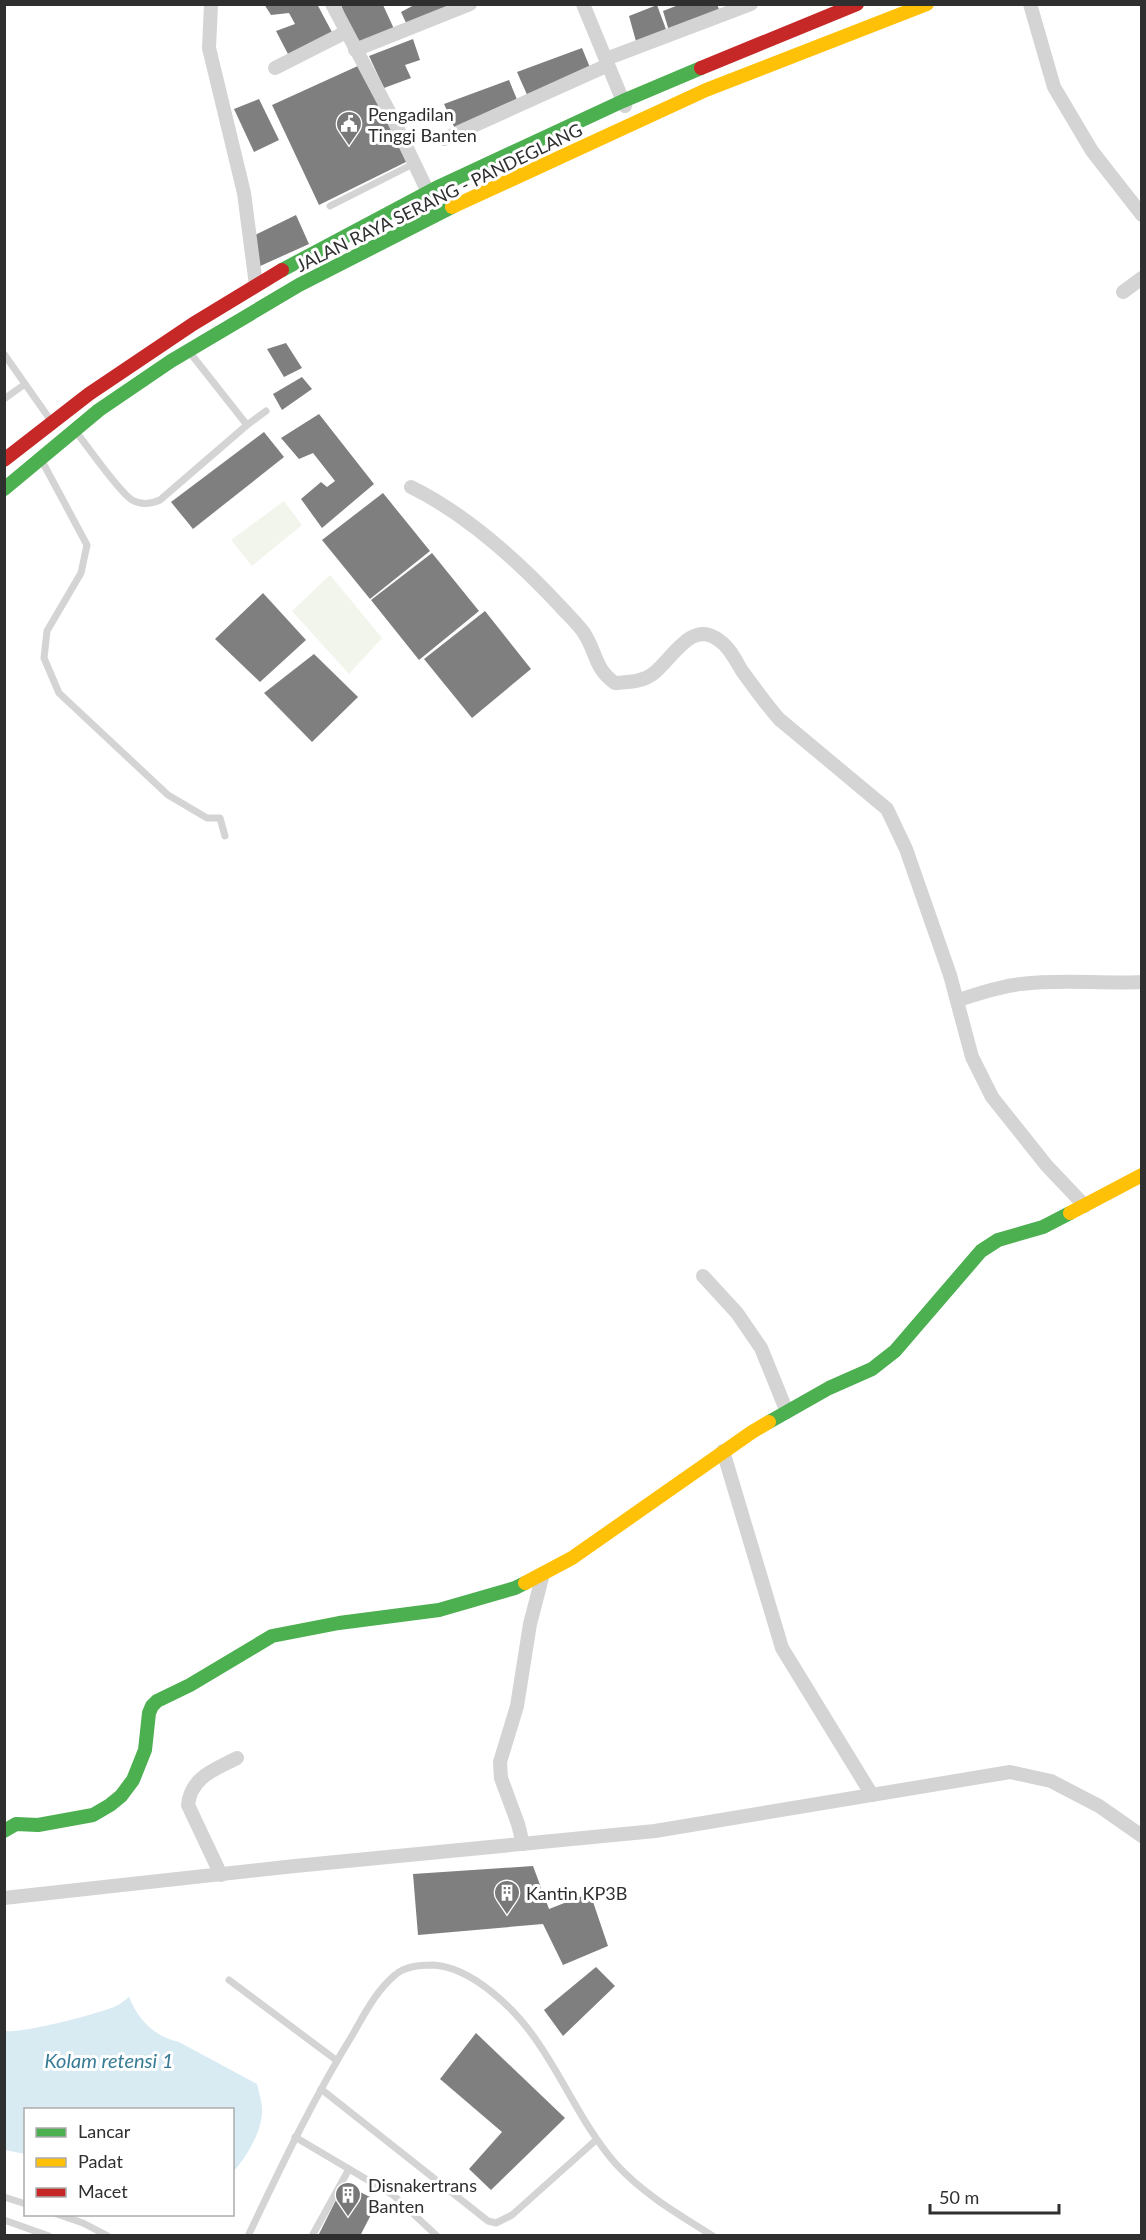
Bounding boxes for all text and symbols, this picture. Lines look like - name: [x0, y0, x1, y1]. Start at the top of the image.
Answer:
- place label: Pengadilan Tinggi Banten: [368, 103, 477, 146]
- public building icon: Pengadilan Tinggi Banten: [334, 109, 364, 147]
- street label: JALAN RAYA SERANG - PANDEGLANG: [292, 118, 586, 276]
- building icon: Kantin KP3B: [492, 1878, 522, 1916]
- place label: Kantin KP3B: [526, 1882, 627, 1904]
- water label: Kolam retensi 1: [44, 2048, 174, 2072]
- legend: [24, 2108, 234, 2216]
- text: Lancar: [78, 2120, 131, 2142]
- text: Padat: [78, 2150, 123, 2172]
- place label: Disnakertrans Banten: [368, 2174, 477, 2217]
- scale bar: [930, 2177, 1059, 2215]
- text: Macet: [78, 2180, 128, 2202]
- building icon: Disnakertrans Banten: [333, 2180, 363, 2218]
- text: 50 m: [939, 2186, 979, 2208]

